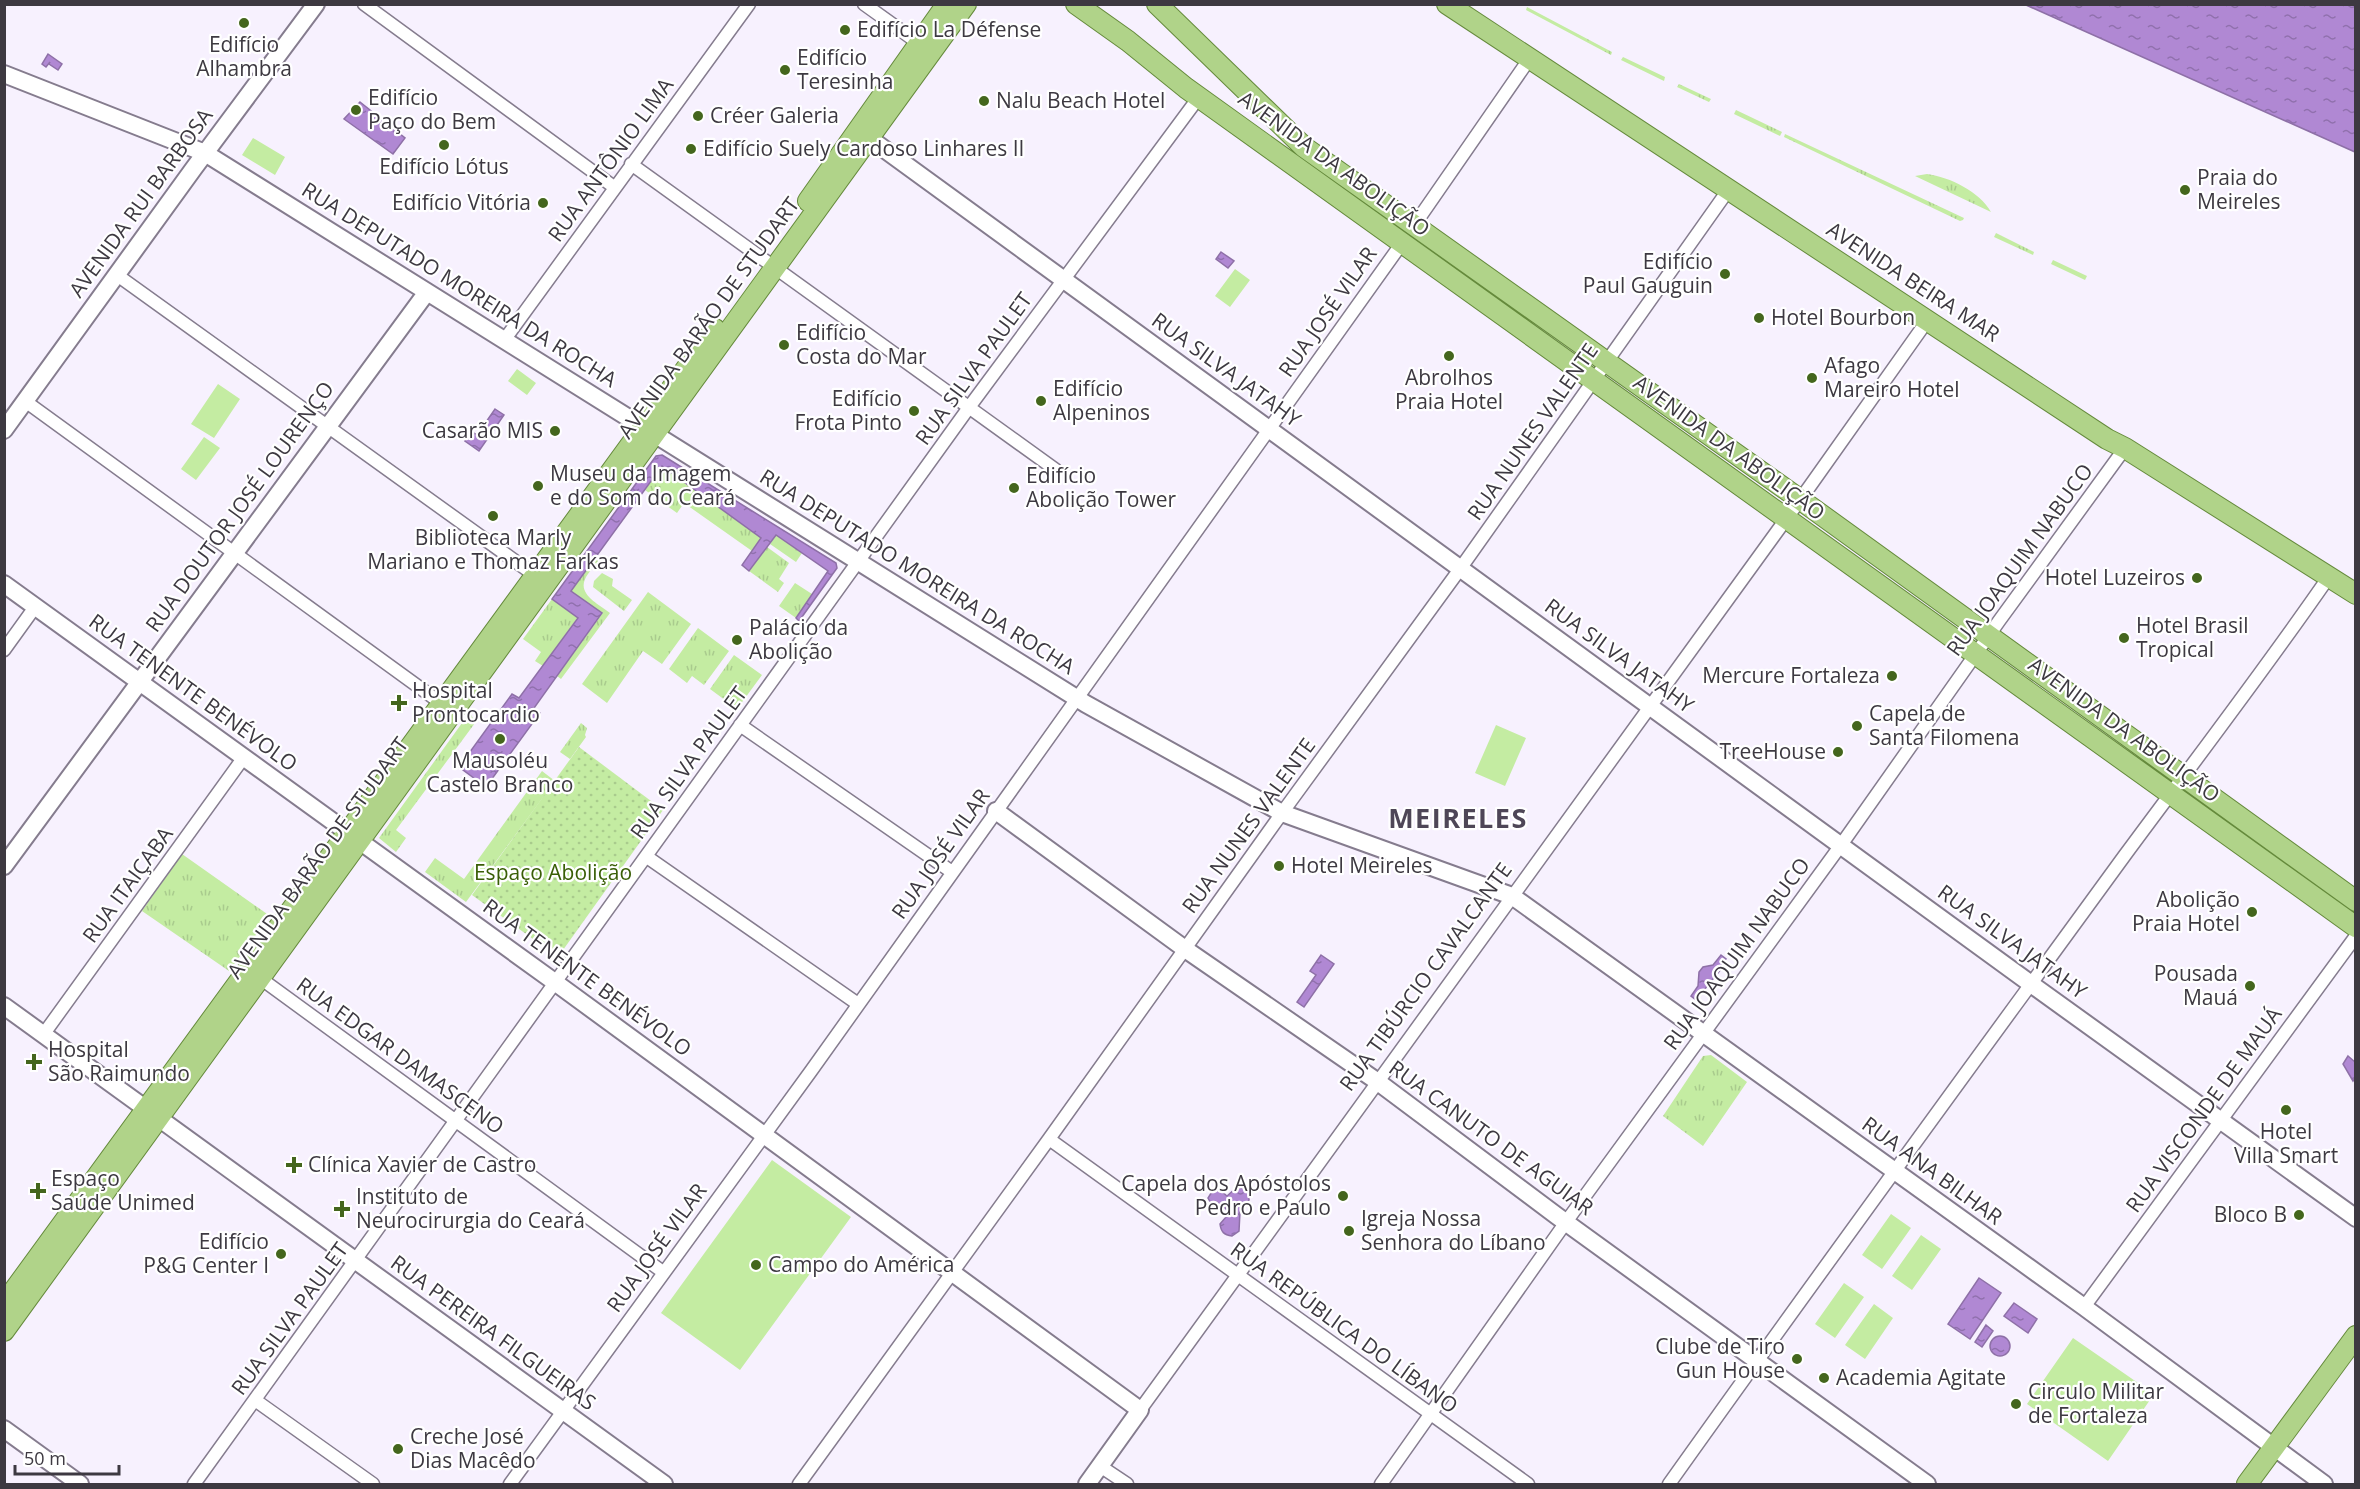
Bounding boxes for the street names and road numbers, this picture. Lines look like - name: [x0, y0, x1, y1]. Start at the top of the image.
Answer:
- street label: RUA ANTÔNIO LIMA: [541, 71, 680, 247]
- street label: AVENIDA DA ABOLIÇÃO: [1233, 84, 1436, 242]
- street label: AVENIDA RUI BARBOSA: [62, 102, 219, 303]
- street label: RUA DEPUTADO MOREIRA DA ROCHA: [297, 175, 623, 393]
- street label: AVENIDA BARÃO DE STUDART: [611, 191, 806, 444]
- street label: AVENIDA BEIRA MAR: [1822, 215, 2006, 348]
- street label: RUA JOSÉ VILAR: [1272, 241, 1383, 382]
- street label: RUA SILVA PAULET: [908, 286, 1038, 450]
- street label: RUA SILVA JATAHY: [1147, 306, 1307, 433]
- street label: RUA NUNES VALENTE: [1460, 337, 1604, 525]
- street label: AVENIDA DA ABOLIÇÃO: [1628, 368, 1831, 526]
- street label: RUA DOUTOR JOSÉ LOURENÇO: [139, 375, 340, 637]
- street label: RUA JOAQUIM NABUCO: [1940, 457, 2099, 661]
- street label: RUA DEPUTADO MOREIRA DA ROCHA: [755, 462, 1081, 680]
- street label: RUA SILVA JATAHY: [1540, 592, 1700, 719]
- street label: RUA TENENTE BENÉVOLO: [84, 607, 303, 777]
- street label: AVENIDA DA ABOLIÇÃO: [2023, 650, 2226, 808]
- street label: RUA SILVA PAULET: [623, 680, 753, 844]
- street label: AVENIDA BARÃO DE STUDART: [220, 731, 415, 984]
- street label: RUA NUNES VALENTE: [1175, 732, 1321, 919]
- street label: RUA JOSÉ VILAR: [885, 783, 996, 924]
- street label: RUA ITAIÇABA: [76, 820, 179, 948]
- street label: RUA JOAQUIM NABUCO: [1657, 851, 1816, 1055]
- street label: RUA TIBÚRCIO CAVALCANTE: [1333, 857, 1518, 1096]
- street label: RUA SILVA JATAHY: [1933, 878, 2093, 1005]
- street label: RUA TENENTE BENÉVOLO: [478, 892, 697, 1062]
- street label: RUA EDGAR DAMASCENO: [291, 970, 510, 1140]
- street label: RUA VISCONDE DE MAUÁ: [2119, 1000, 2288, 1218]
- street label: RUA CANUTO DE AGUIAR: [1384, 1053, 1599, 1221]
- street label: RUA ANA BILHAR: [1857, 1110, 2008, 1231]
- street label: RUA JOSÉ VILAR: [600, 1177, 713, 1318]
- street label: RUA REPÚBLICA DO LÍBANO: [1225, 1235, 1464, 1419]
- street label: RUA SILVA PAULET: [224, 1236, 354, 1400]
- street label: RUA PEREIRA FILGUEIRAS: [385, 1248, 602, 1416]

